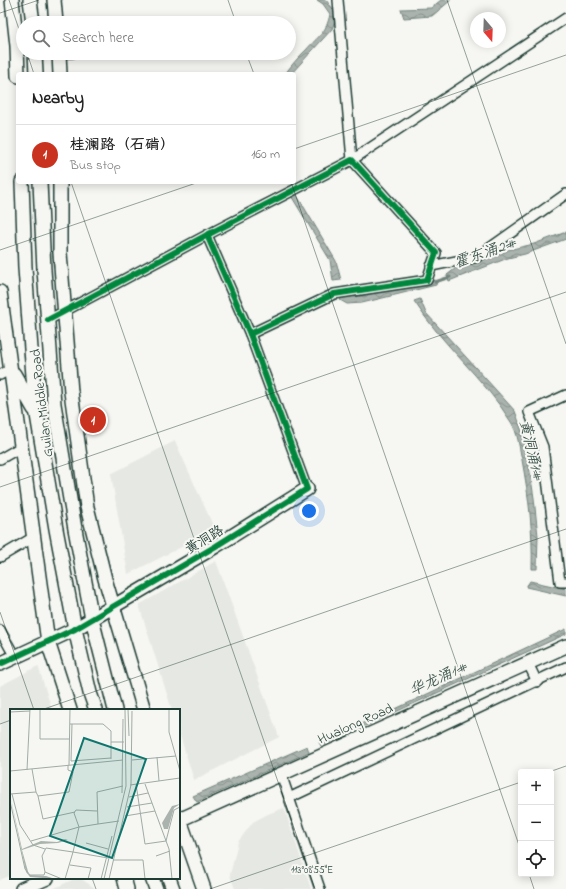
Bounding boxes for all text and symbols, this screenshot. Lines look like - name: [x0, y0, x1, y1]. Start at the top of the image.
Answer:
- north arrow: [470, 12, 506, 48]
- search box: [16, 16, 296, 60]
- icon: search: [30, 27, 52, 49]
- text: Search here: [62, 27, 134, 49]
- text: Nearby: [32, 86, 84, 111]
- text: 桂澜路（石𬒔）: [70, 134, 175, 156]
- text: 1: [43, 145, 47, 164]
- text: 160 m: [251, 145, 280, 164]
- text: Bus stop: [70, 156, 121, 175]
- water label: 霍东涌2#: [451, 232, 521, 274]
- street label: Guilan Middle Road: [25, 347, 60, 458]
- pin: 1: [80, 405, 106, 435]
- water label: 黄洞涌1#: [513, 418, 549, 484]
- your location: [299, 501, 319, 521]
- street label: 黄洞路: [181, 520, 228, 560]
- water label: 华龙涌1#: [406, 655, 472, 702]
- street label: Hualong Road: [315, 698, 397, 751]
- inset map: [10, 709, 180, 879]
- map controls: [518, 769, 554, 877]
- button: +: [518, 769, 554, 805]
- button: −: [518, 805, 554, 841]
- button: locate: [518, 841, 554, 877]
- text: 113°08'55"E: [291, 863, 333, 878]

